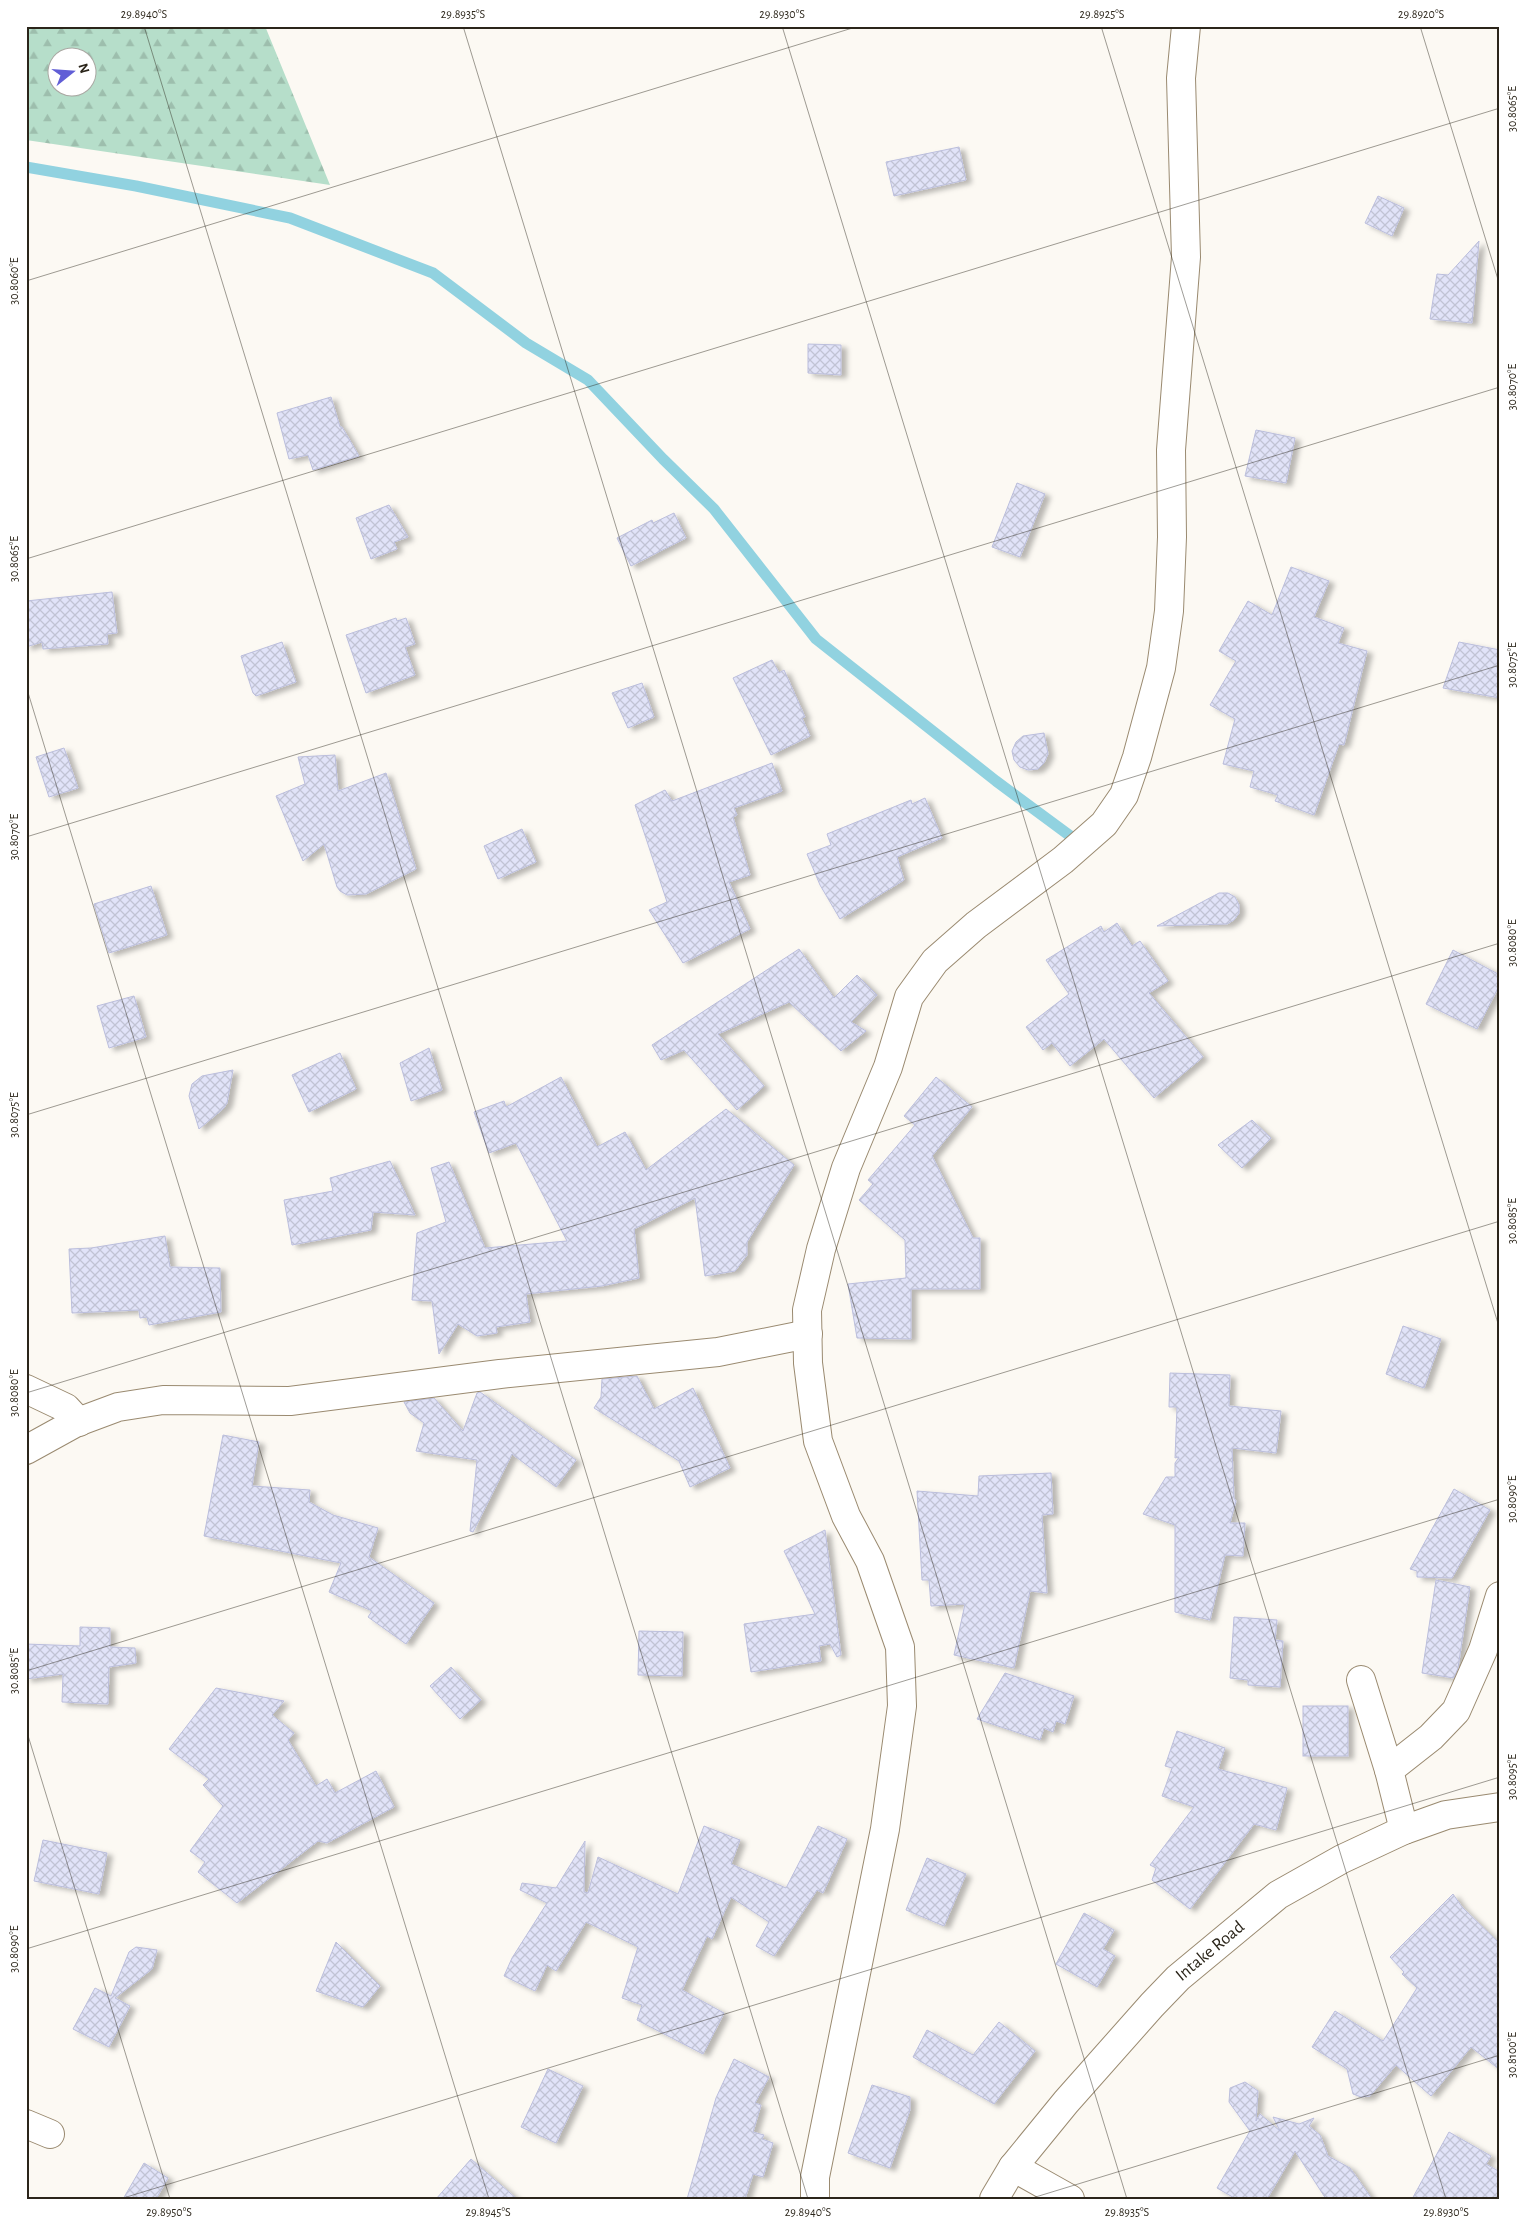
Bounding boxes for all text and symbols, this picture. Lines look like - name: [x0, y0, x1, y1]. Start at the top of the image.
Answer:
- text: 29.8940°S: [121, 8, 168, 20]
- text: 29.8935°S: [441, 8, 485, 20]
- text: 29.8930°S: [759, 8, 805, 20]
- text: 29.8925°S: [1080, 8, 1125, 20]
- text: 29.8920°S: [1398, 8, 1444, 20]
- north arrow: [48, 48, 98, 98]
- text: N: [75, 62, 92, 75]
- text: 30.8065°E: [1506, 86, 1518, 132]
- text: 30.8060°E: [8, 257, 20, 305]
- text: 30.8070°E: [1506, 363, 1518, 410]
- text: 30.8065°E: [8, 536, 20, 582]
- text: 30.8075°E: [1506, 642, 1518, 688]
- text: 30.8070°E: [8, 813, 20, 860]
- text: 30.8080°E: [1506, 919, 1518, 967]
- text: 30.8075°E: [8, 1092, 20, 1138]
- text: 30.8085°E: [1506, 1198, 1518, 1244]
- text: 30.8080°E: [8, 1369, 20, 1417]
- text: 30.8090°E: [1506, 1475, 1518, 1523]
- text: 30.8085°E: [8, 1648, 20, 1694]
- text: 30.8095°E: [1506, 1754, 1518, 1800]
- street label: Intake Road: [1172, 1918, 1248, 1985]
- text: 30.8090°E: [8, 1925, 20, 1973]
- text: 30.8100°E: [1506, 2032, 1518, 2078]
- text: 29.8950°S: [146, 2206, 192, 2218]
- text: 29.8945°S: [465, 2206, 511, 2218]
- text: 29.8940°S: [785, 2206, 832, 2218]
- text: 29.8935°S: [1105, 2206, 1149, 2218]
- text: 29.8930°S: [1423, 2206, 1469, 2218]

